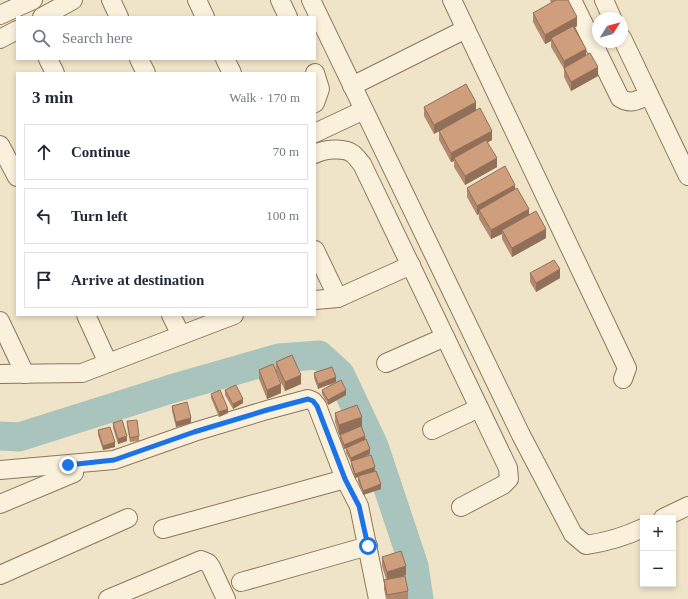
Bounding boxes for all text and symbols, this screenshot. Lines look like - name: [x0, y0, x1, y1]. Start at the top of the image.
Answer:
- north arrow: [592, 12, 628, 48]
- search box: [16, 16, 316, 60]
- icon: search: [30, 27, 52, 49]
- text: Search here: [62, 30, 132, 46]
- text: 3 min: [32, 88, 73, 107]
- text: Walk · 170 m: [229, 90, 300, 105]
- icon: ahead: [33, 141, 55, 163]
- text: Continue: [71, 144, 130, 160]
- text: 70 m: [273, 144, 299, 159]
- icon: left: [33, 205, 55, 227]
- text: Turn left: [71, 208, 128, 224]
- text: 100 m: [266, 208, 299, 223]
- icon: arrive: [33, 269, 55, 291]
- text: Arrive at destination: [71, 272, 204, 288]
- route end: [59, 456, 77, 474]
- map controls: [640, 515, 676, 587]
- button: +: [640, 515, 676, 551]
- route start: [359, 537, 377, 555]
- button: −: [640, 551, 676, 587]

